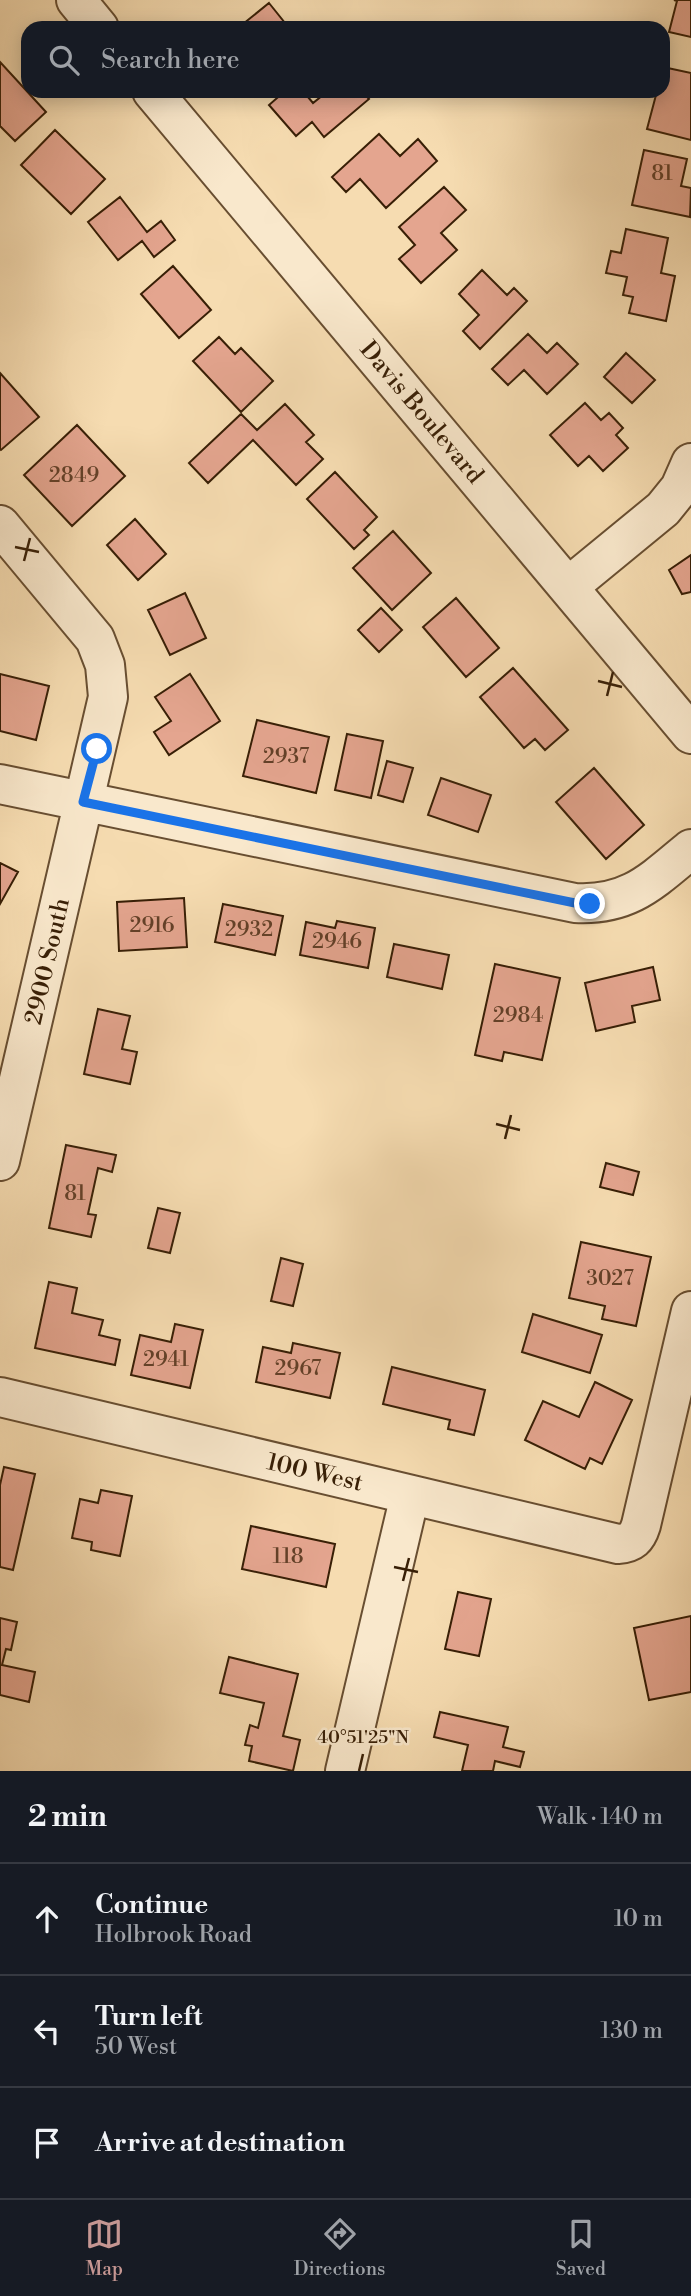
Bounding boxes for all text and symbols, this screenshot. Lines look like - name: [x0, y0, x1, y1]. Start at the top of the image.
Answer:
- search box: [21, 21, 670, 98]
- icon: search: [45, 41, 83, 79]
- text: Search here: [101, 44, 240, 76]
- house number: 81: [651, 161, 673, 187]
- street label: Davis Boulevard: [353, 335, 490, 490]
- house number: 2849: [49, 463, 99, 489]
- route start: [81, 733, 112, 764]
- house number: 2937: [263, 744, 310, 770]
- route end: [574, 888, 605, 919]
- street label: 2900 South: [19, 895, 77, 1027]
- house number: 2916: [129, 913, 175, 939]
- house number: 2932: [225, 917, 273, 943]
- house number: 2946: [312, 929, 362, 955]
- house number: 2984: [493, 1003, 543, 1029]
- house number: 81: [64, 1181, 86, 1207]
- house number: 3027: [586, 1266, 634, 1292]
- house number: 2941: [143, 1347, 189, 1373]
- house number: 2967: [275, 1356, 322, 1382]
- street label: 100 West: [264, 1447, 366, 1499]
- house number: 118: [272, 1544, 304, 1570]
- text: 40°51'25"N: [317, 1726, 409, 1749]
- text: 2 min: [28, 1798, 107, 1836]
- text: Walk · 140 m: [537, 1803, 663, 1831]
- text: Continue: [95, 1889, 208, 1921]
- icon: ahead: [28, 1900, 66, 1938]
- text: 10 m: [614, 1905, 663, 1933]
- text: Holbrook Road: [95, 1921, 252, 1949]
- text: Turn left: [95, 2001, 203, 2033]
- icon: left: [28, 2012, 66, 2050]
- text: 130 m: [600, 2017, 663, 2045]
- text: 50 West: [95, 2033, 177, 2061]
- icon: arrive: [28, 2124, 66, 2162]
- text: Arrive at destination: [95, 2127, 345, 2159]
- tab: Map: [85, 2215, 123, 2281]
- tab: Directions: [294, 2215, 385, 2281]
- tab: Saved: [556, 2215, 606, 2281]

